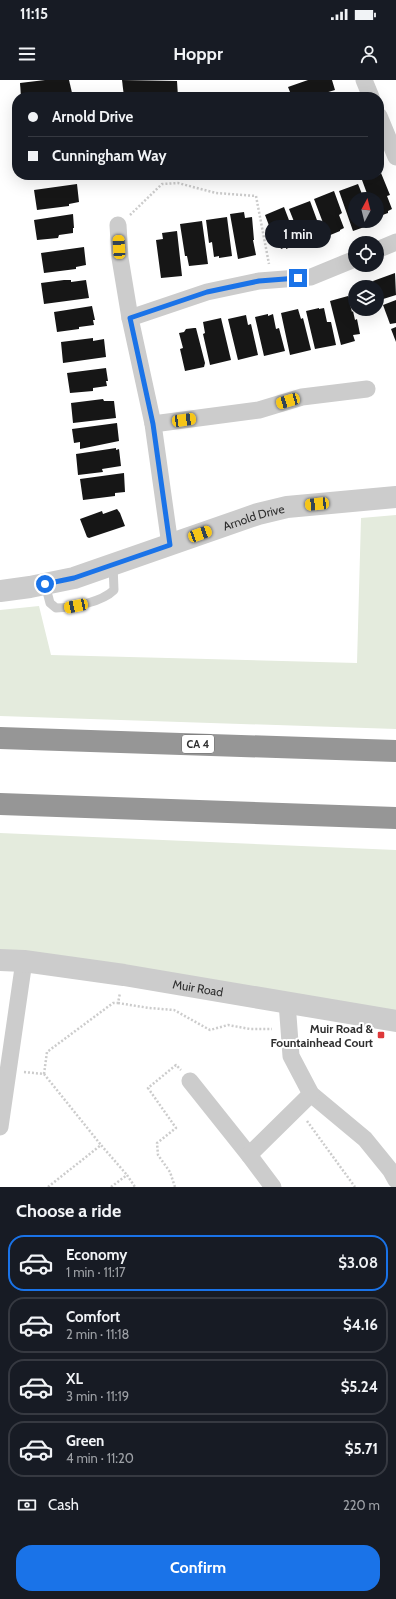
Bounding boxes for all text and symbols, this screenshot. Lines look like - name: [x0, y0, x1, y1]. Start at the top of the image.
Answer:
- text: 11:15: [20, 5, 48, 23]
- icon: menu: [16, 43, 38, 65]
- text: Hoppr: [173, 43, 223, 65]
- icon: person: [358, 43, 380, 65]
- text: Arnold Drive: [52, 108, 133, 126]
- text: Cunningham Way: [52, 147, 166, 165]
- north arrow: [348, 192, 384, 228]
- map controls: [348, 192, 384, 316]
- callout: 1 min: [265, 220, 331, 248]
- text: 1 min: [283, 226, 313, 242]
- car: [112, 235, 126, 259]
- button: locate: [348, 236, 384, 272]
- route end: [289, 269, 307, 287]
- button: layers: [348, 280, 384, 316]
- car: [275, 392, 301, 410]
- car: [171, 412, 197, 428]
- car: [304, 497, 330, 511]
- street label: Arnold Drive: [221, 500, 286, 533]
- car: [187, 524, 213, 544]
- route start: [36, 575, 54, 593]
- car: [63, 598, 89, 614]
- road number: CA 4: [182, 735, 214, 753]
- street label: Muir Road: [172, 976, 224, 999]
- place label: Muir Road & Fountainhead Court: [270, 1021, 373, 1050]
- marker: Muir Road & Fountainhead Court: [376, 1030, 386, 1040]
- text: Choose a ride: [16, 1200, 121, 1222]
- icon: car: [18, 1245, 54, 1281]
- text: Economy: [66, 1246, 127, 1264]
- text: $3.08: [338, 1254, 378, 1272]
- text: 1 min · 11:17: [66, 1264, 126, 1280]
- icon: car: [18, 1307, 54, 1343]
- text: Comfort: [66, 1308, 120, 1326]
- text: $4.16: [343, 1316, 378, 1334]
- text: 2 min · 11:18: [66, 1326, 129, 1342]
- icon: car: [18, 1369, 54, 1405]
- text: XL: [66, 1370, 83, 1388]
- text: $5.24: [341, 1378, 378, 1396]
- text: 3 min · 11:19: [66, 1388, 129, 1404]
- icon: car: [18, 1431, 54, 1467]
- text: Green: [66, 1432, 104, 1450]
- text: $5.71: [345, 1440, 378, 1458]
- text: 4 min · 11:20: [66, 1450, 134, 1466]
- icon: cash: [16, 1494, 38, 1516]
- text: Cash: [48, 1496, 79, 1514]
- text: 220 m: [343, 1497, 380, 1513]
- button: Confirm: [16, 1545, 380, 1591]

